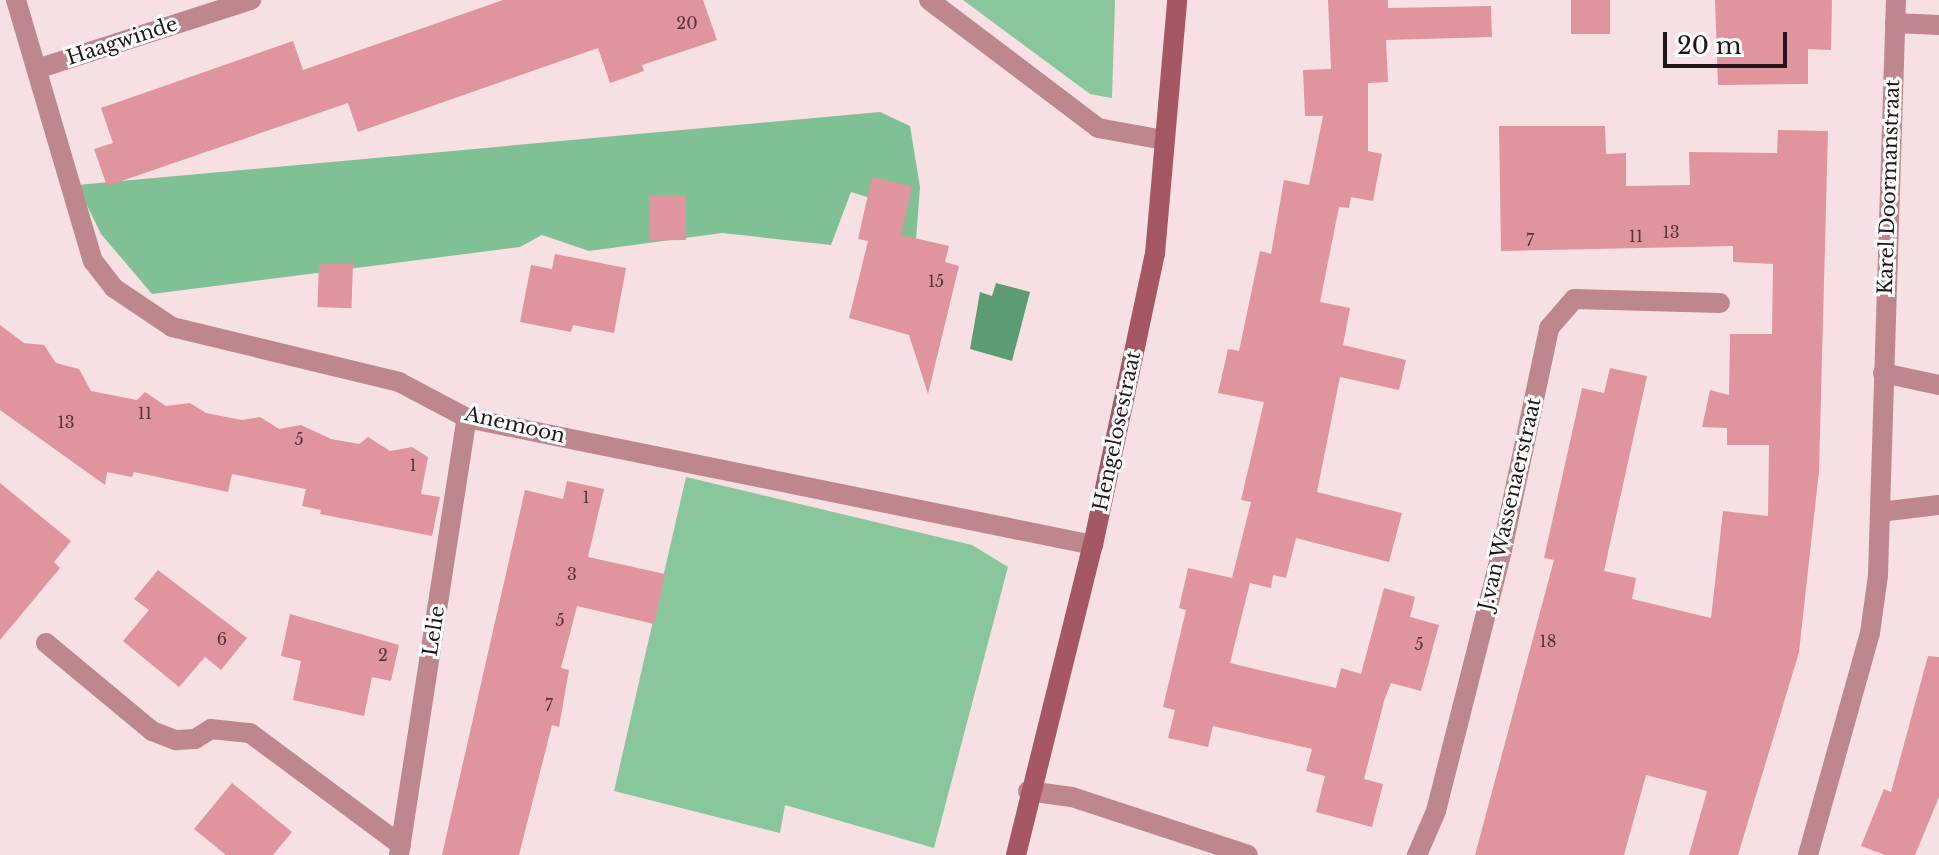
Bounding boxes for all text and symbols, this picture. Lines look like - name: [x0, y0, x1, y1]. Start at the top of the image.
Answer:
- street label: Haagwinde: [63, 12, 181, 70]
- house number: 20: [676, 13, 698, 33]
- scale bar: [1667, 16, 1791, 66]
- text: 20 m: [1677, 31, 1742, 60]
- street label: Karel Doormanstraat: [1873, 79, 1905, 295]
- house number: 13: [1663, 222, 1679, 242]
- house number: 11: [1629, 226, 1643, 246]
- house number: 7: [1526, 230, 1534, 250]
- house number: 15: [928, 271, 944, 291]
- street label: Hengelosestraat: [1088, 349, 1146, 513]
- street label: J.van Wassenaerstraat: [1474, 395, 1546, 613]
- street label: Anemoon: [463, 402, 567, 448]
- house number: 11: [138, 403, 152, 423]
- house number: 13: [58, 412, 74, 432]
- house number: 5: [294, 429, 304, 449]
- house number: 1: [409, 455, 417, 475]
- house number: 1: [582, 487, 590, 507]
- house number: 3: [567, 564, 577, 584]
- street label: Lelie: [418, 604, 450, 658]
- house number: 5: [555, 610, 565, 630]
- house number: 6: [217, 629, 227, 649]
- house number: 18: [1540, 631, 1556, 651]
- house number: 5: [1414, 634, 1424, 654]
- house number: 2: [378, 645, 388, 665]
- house number: 7: [545, 695, 553, 715]

